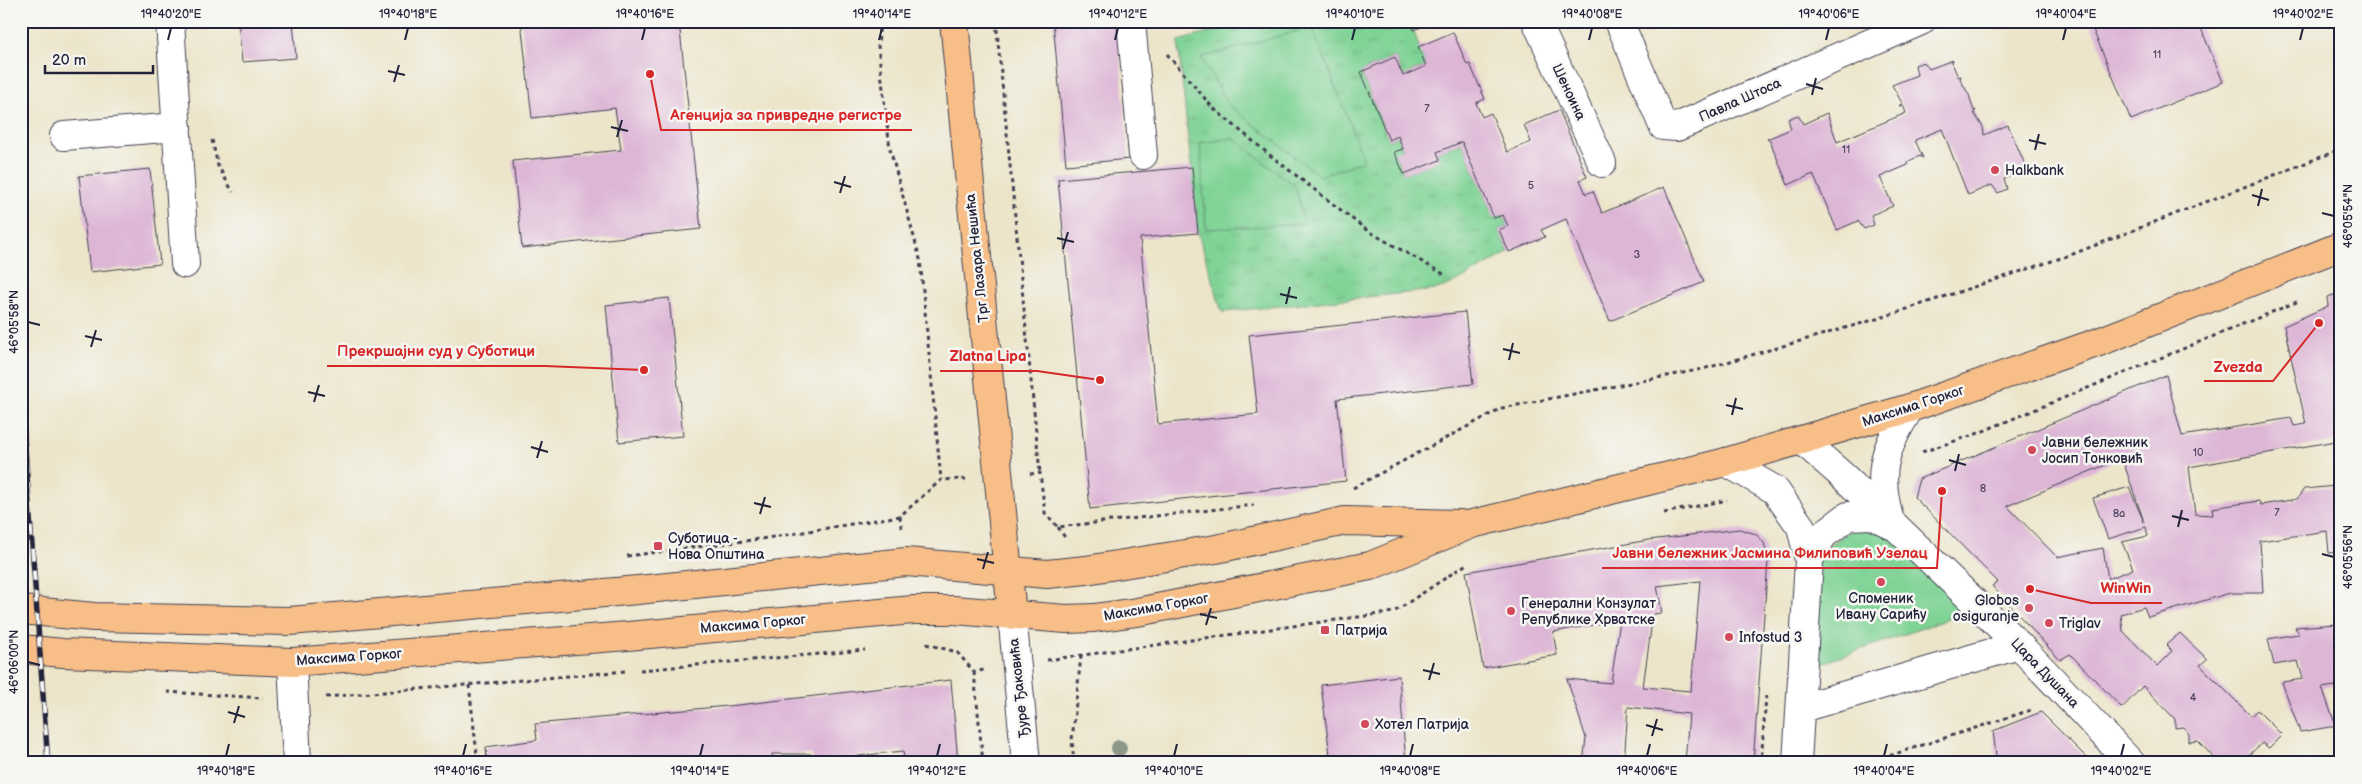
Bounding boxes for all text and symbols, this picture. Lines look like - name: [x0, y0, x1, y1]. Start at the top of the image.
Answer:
- text: 19°40'20"E: [141, 7, 201, 22]
- text: 19°40'18"E: [379, 7, 437, 22]
- text: 19°40'16"E: [616, 7, 674, 22]
- text: 19°40'14"E: [853, 7, 911, 22]
- text: 19°40'12"E: [1089, 7, 1147, 22]
- text: 19°40'10"E: [1326, 7, 1384, 22]
- text: 19°40'08"E: [1562, 7, 1622, 22]
- text: 19°40'06"E: [1799, 7, 1860, 22]
- text: 19°40'04"E: [2036, 7, 2097, 22]
- text: 19°40'02"E: [2273, 7, 2333, 22]
- scale bar: [45, 42, 152, 74]
- house number: 11: [2153, 48, 2161, 61]
- text: 20 m: [52, 51, 86, 70]
- street label: Шеноина: [1548, 61, 1590, 124]
- street label: Павла Штоса: [1696, 74, 1784, 126]
- callout: Агенција за привредне регистре: [661, 100, 912, 130]
- house number: 7: [1424, 102, 1430, 115]
- text: Агенција за привредне регистре: [669, 106, 902, 125]
- house number: 11: [1842, 143, 1850, 156]
- place label: Halkbank: [2005, 162, 2064, 179]
- marker: Halkbank: [1989, 164, 2001, 176]
- house number: 5: [1528, 179, 1534, 192]
- text: 46°05'54"N: [2341, 184, 2356, 248]
- street label: Трг Лазара Нешића: [962, 192, 992, 323]
- house number: 3: [1634, 248, 1641, 261]
- text: 46°05'58"N: [7, 290, 22, 354]
- callout: Прекршајни суд у Суботици: [327, 336, 545, 366]
- callout: Zlatna Lipa: [940, 341, 1037, 371]
- text: Прекршајни суд у Суботици: [337, 342, 535, 361]
- text: Zlatna Lipa: [949, 347, 1027, 366]
- callout: Zvezda: [2204, 351, 2273, 381]
- text: Zvezda: [2213, 358, 2263, 377]
- street label: Максима Горког: [1860, 381, 1967, 430]
- place label: Јавни бележник Јосип Тонковић: [2042, 434, 2148, 467]
- marker: Јавни бележник Јосип Тонковић: [2026, 444, 2038, 456]
- house number: 10: [2193, 446, 2204, 459]
- house number: 8: [1980, 482, 1986, 495]
- house number: 7: [2274, 506, 2280, 519]
- house number: 8a: [2113, 507, 2125, 520]
- text: 46°05'56"N: [2341, 525, 2356, 589]
- place label: Суботица - Нова Општина: [668, 530, 765, 563]
- callout: Јавни бележник Јасмина Филиповић Узелац: [1602, 538, 1937, 568]
- marker: Суботица - Нова Општина: [652, 540, 664, 552]
- text: Јавни бележник Јасмина Филиповић Узелац: [1612, 544, 1928, 563]
- callout: WinWin: [2091, 573, 2162, 603]
- marker: Споменик Ивану Сарићу: [1875, 576, 1887, 588]
- text: WinWin: [2101, 579, 2151, 598]
- street label: Максима Горког: [1102, 589, 1210, 625]
- place label: Споменик Ивану Сарићу: [1836, 590, 1927, 623]
- place label: Globos osiguranje: [1953, 592, 2019, 625]
- place label: Генерални Конзулат Републике Хрватске: [1521, 595, 1657, 628]
- marker: Globos osiguranje: [2023, 602, 2035, 614]
- marker: Генерални Конзулат Републике Хрватске: [1505, 605, 1517, 617]
- street label: Максима Горког: [699, 611, 807, 637]
- place label: Triglav: [2059, 615, 2101, 632]
- marker: Triglav: [2043, 617, 2055, 629]
- place label: Патрија: [1335, 622, 1388, 639]
- marker: Патрија: [1319, 624, 1331, 636]
- place label: Infostud 3: [1739, 629, 1802, 646]
- text: 46°06'00"N: [7, 630, 22, 694]
- marker: Infostud 3: [1723, 631, 1735, 643]
- street label: Цара Душана: [2007, 635, 2083, 712]
- street label: Ђуре Ђаковића: [1005, 637, 1033, 739]
- street label: Максима Горког: [295, 645, 403, 669]
- house number: 4: [2190, 691, 2197, 704]
- place label: Хотел Патрија: [1375, 716, 1470, 733]
- marker: Хотел Патрија: [1359, 718, 1371, 730]
- text: 19°40'18"E: [197, 764, 255, 779]
- text: 19°40'16"E: [434, 764, 492, 779]
- text: 19°40'14"E: [671, 764, 729, 779]
- text: 19°40'12"E: [908, 764, 966, 779]
- text: 19°40'10"E: [1145, 764, 1203, 779]
- text: 19°40'08"E: [1380, 764, 1440, 779]
- text: 19°40'06"E: [1617, 764, 1678, 779]
- text: 19°40'04"E: [1854, 764, 1915, 779]
- text: 19°40'02"E: [2091, 764, 2151, 779]

